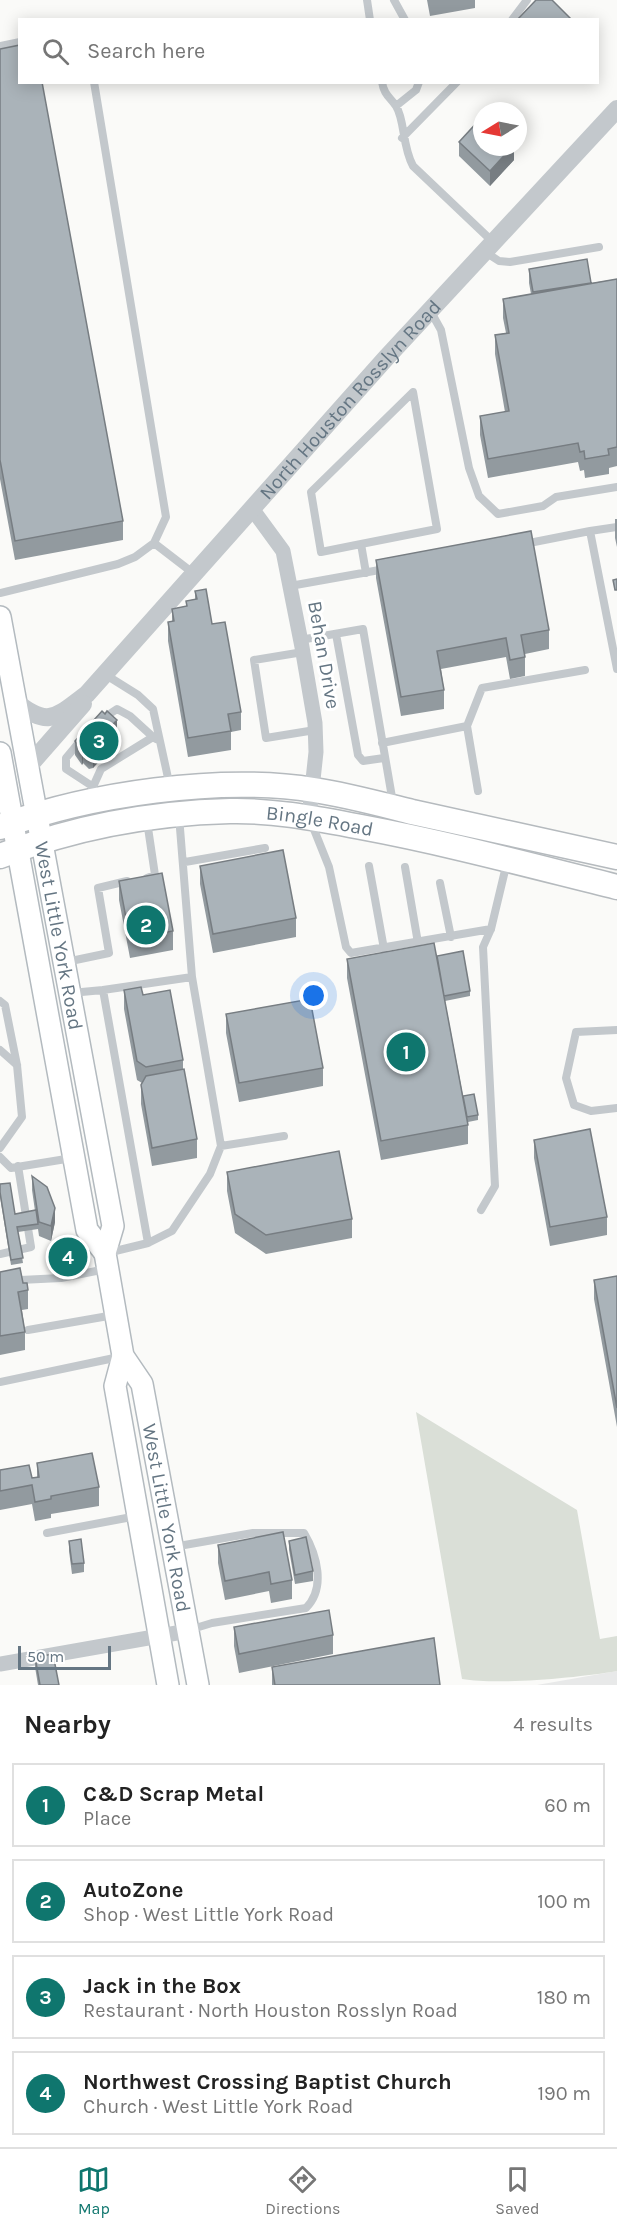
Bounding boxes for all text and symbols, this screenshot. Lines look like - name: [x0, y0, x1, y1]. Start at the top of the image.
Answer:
- search box: [18, 18, 599, 84]
- icon: search: [39, 35, 72, 68]
- text: Search here: [87, 38, 205, 64]
- north arrow: [473, 102, 527, 156]
- street label: North Houston Rosslyn Road: [254, 295, 446, 504]
- street label: Behan Drive: [303, 599, 345, 711]
- pin: 3: [80, 718, 118, 764]
- street label: Bingle Road: [265, 801, 375, 841]
- street label: West Little York Road: [30, 839, 88, 1032]
- pin: 2: [126, 902, 166, 948]
- your location: [299, 981, 328, 1010]
- pin: 1: [386, 1030, 426, 1074]
- pin: 4: [48, 1234, 88, 1280]
- street label: West Little York Road: [138, 1422, 196, 1614]
- scale bar: [18, 1643, 111, 1670]
- text: 50 m: [27, 1647, 64, 1666]
- text: Nearby: [24, 1709, 111, 1740]
- text: 4 results: [513, 1713, 593, 1736]
- text: C&D Scrap Metal: [83, 1781, 264, 1807]
- text: 1: [42, 1794, 49, 1817]
- text: 60 m: [544, 1794, 591, 1817]
- text: Place: [83, 1807, 131, 1830]
- text: AutoZone: [83, 1877, 183, 1903]
- text: 2: [39, 1890, 52, 1913]
- text: 100 m: [537, 1890, 591, 1913]
- text: Shop · West Little York Road: [83, 1903, 334, 1926]
- text: Jack in the Box: [83, 1973, 241, 1999]
- text: 3: [39, 1986, 52, 2009]
- text: 180 m: [537, 1986, 591, 2009]
- text: Restaurant · North Houston Rosslyn Road: [83, 1999, 458, 2022]
- text: Northwest Crossing Baptist Church: [83, 2069, 452, 2095]
- text: 4: [40, 2082, 51, 2105]
- text: 190 m: [537, 2082, 591, 2105]
- text: Church · West Little York Road: [83, 2095, 353, 2118]
- tab: Map: [77, 2163, 110, 2218]
- tab: Directions: [265, 2163, 340, 2218]
- tab: Saved: [495, 2163, 540, 2218]

